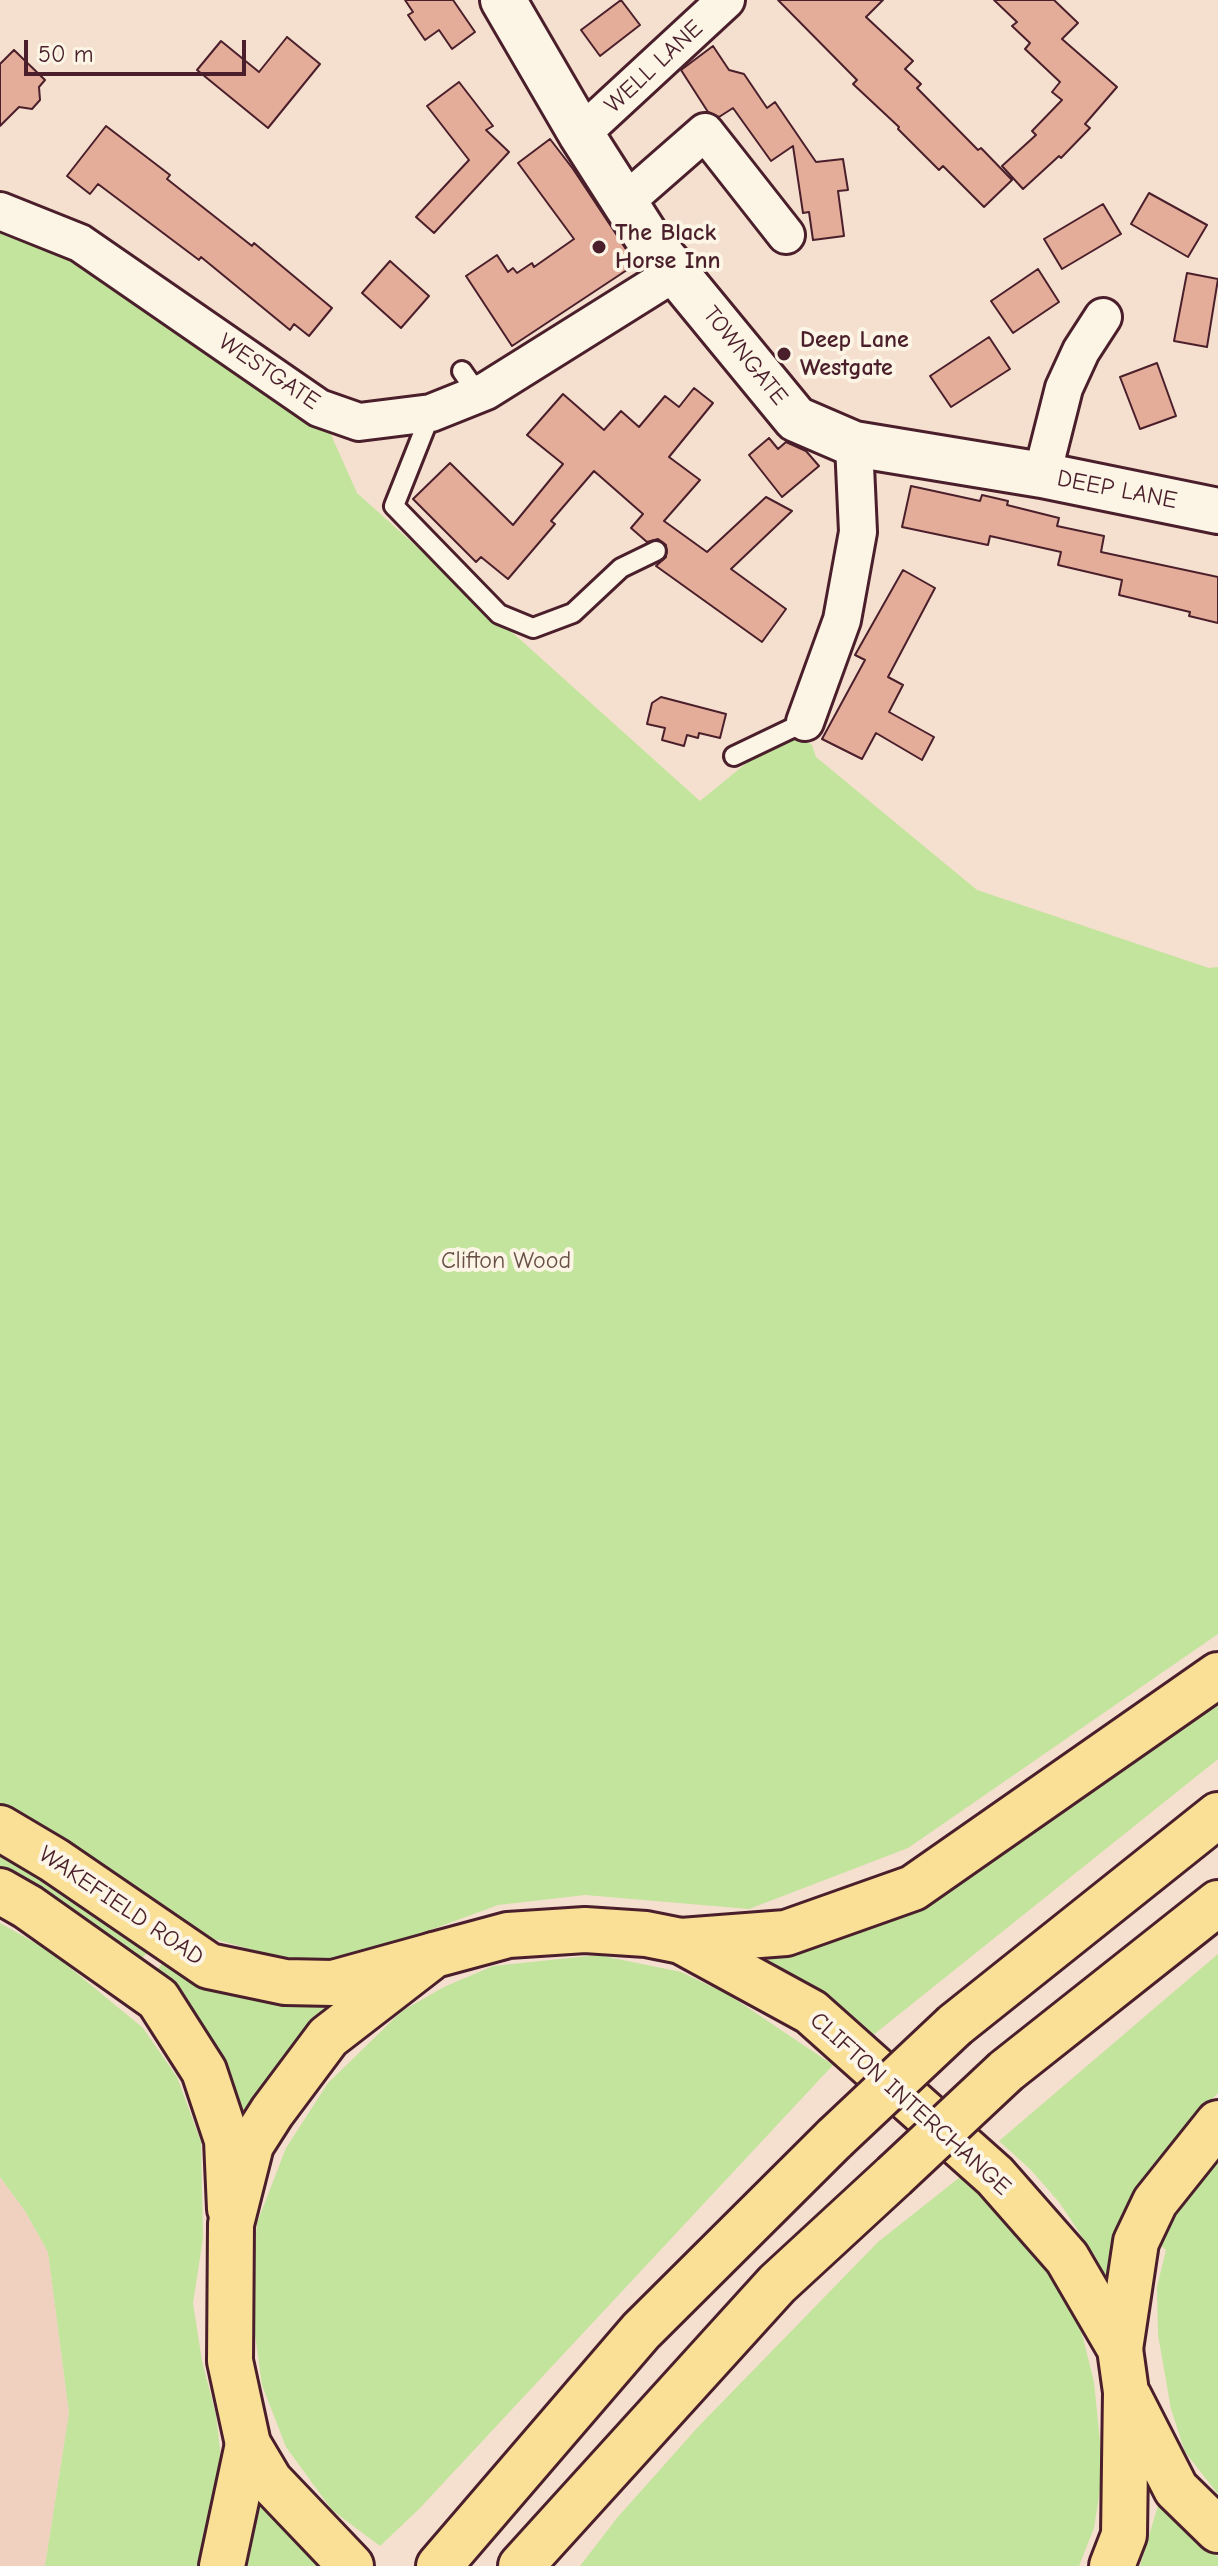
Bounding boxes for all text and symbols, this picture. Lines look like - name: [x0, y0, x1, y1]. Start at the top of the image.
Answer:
- street label: WELL LANE: [599, 14, 709, 120]
- scale bar: [28, 24, 250, 74]
- text: 50 m: [38, 40, 94, 68]
- place label: The Black Horse Inn: [615, 219, 721, 275]
- marker: The Black Horse Inn: [590, 238, 608, 256]
- street label: TOWNGATE: [696, 301, 794, 411]
- place label: Deep Lane Westgate: [800, 326, 909, 382]
- street label: WESTGATE: [213, 328, 325, 416]
- marker: Deep Lane Westgate: [775, 345, 793, 363]
- street label: DEEP LANE: [1055, 464, 1179, 516]
- park label: Clifton Wood: [441, 1247, 571, 1275]
- street label: WAKEFIELD ROAD: [33, 1840, 209, 1972]
- street label: CLIFTON INTERCHANGE: [804, 2006, 1016, 2202]

